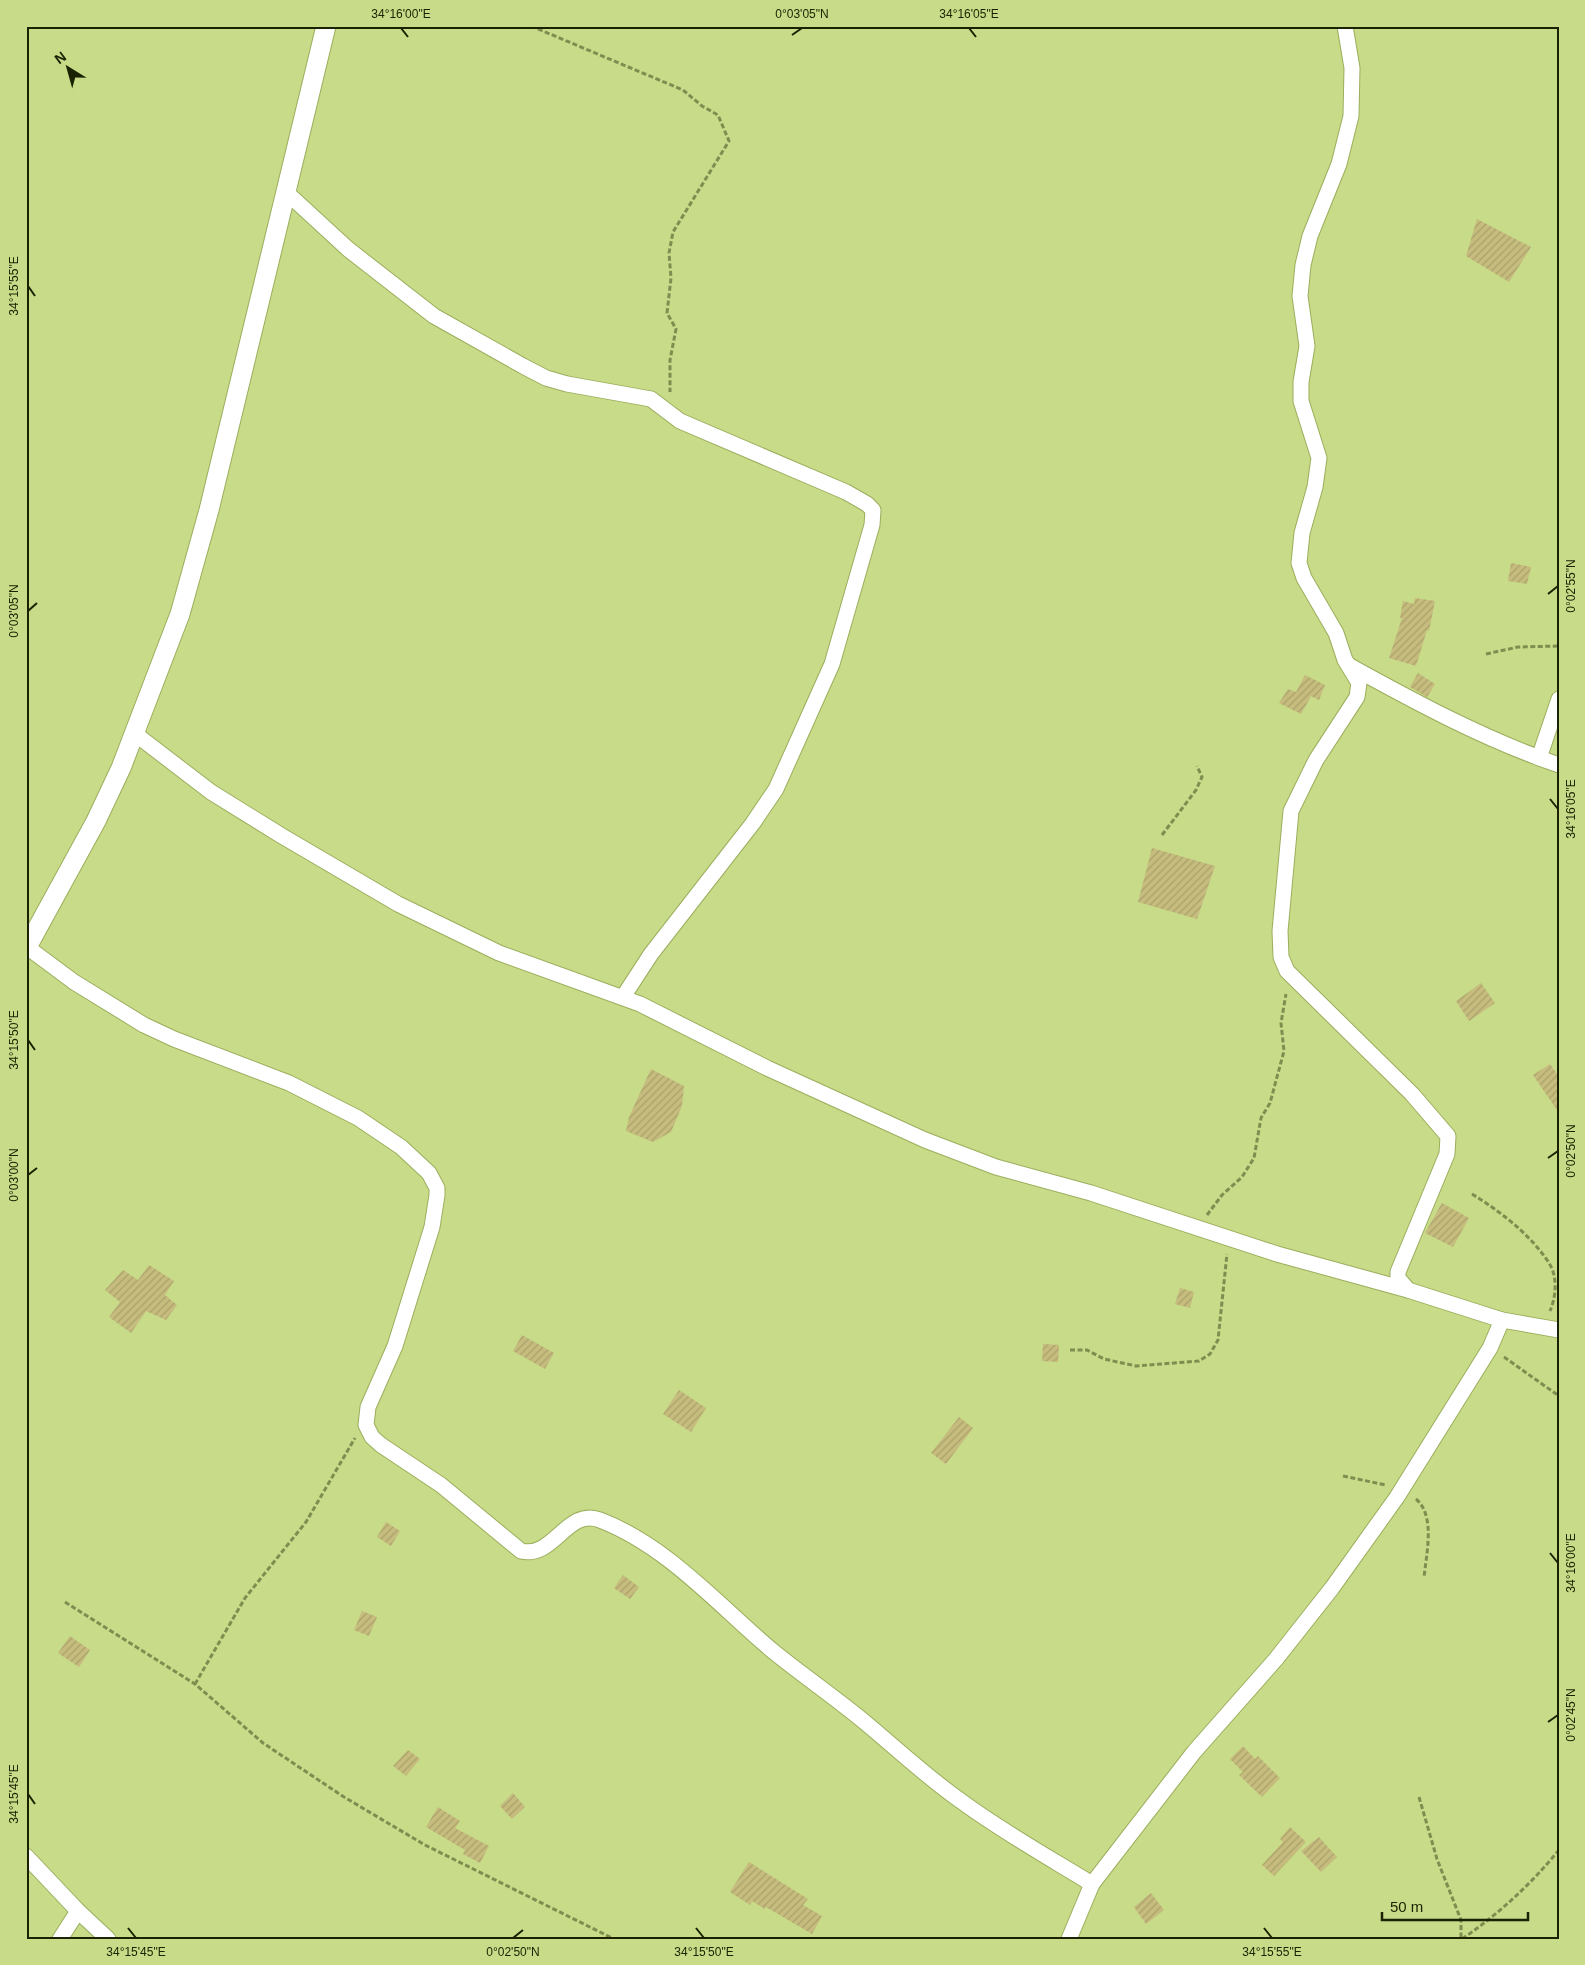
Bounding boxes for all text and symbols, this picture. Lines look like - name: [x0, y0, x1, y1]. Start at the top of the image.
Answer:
- text: 34°16'00"E: [371, 7, 431, 21]
- text: 0°03'05"N: [775, 7, 829, 21]
- text: 34°16'05"E: [939, 7, 999, 21]
- north arrow: [42, 42, 92, 92]
- text: N: [51, 48, 69, 67]
- text: 34°15'55"E: [7, 256, 21, 316]
- text: 0°02'55"N: [1564, 559, 1578, 613]
- text: 0°03'05"N: [7, 584, 21, 638]
- text: 34°16'05"E: [1564, 779, 1578, 839]
- text: 34°15'50"E: [7, 1010, 21, 1070]
- text: 0°02'50"N: [1564, 1124, 1578, 1178]
- text: 0°03'00"N: [7, 1148, 21, 1202]
- text: 34°16'00"E: [1564, 1533, 1578, 1593]
- text: 0°02'45"N: [1564, 1688, 1578, 1742]
- text: 34°15'45"E: [7, 1764, 21, 1824]
- scale bar: [1382, 1890, 1529, 1922]
- text: 50 m: [1390, 1898, 1423, 1915]
- text: 34°15'45"E: [106, 1945, 166, 1959]
- text: 0°02'50"N: [486, 1945, 540, 1959]
- text: 34°15'50"E: [674, 1945, 734, 1959]
- text: 34°15'55"E: [1242, 1945, 1302, 1959]

